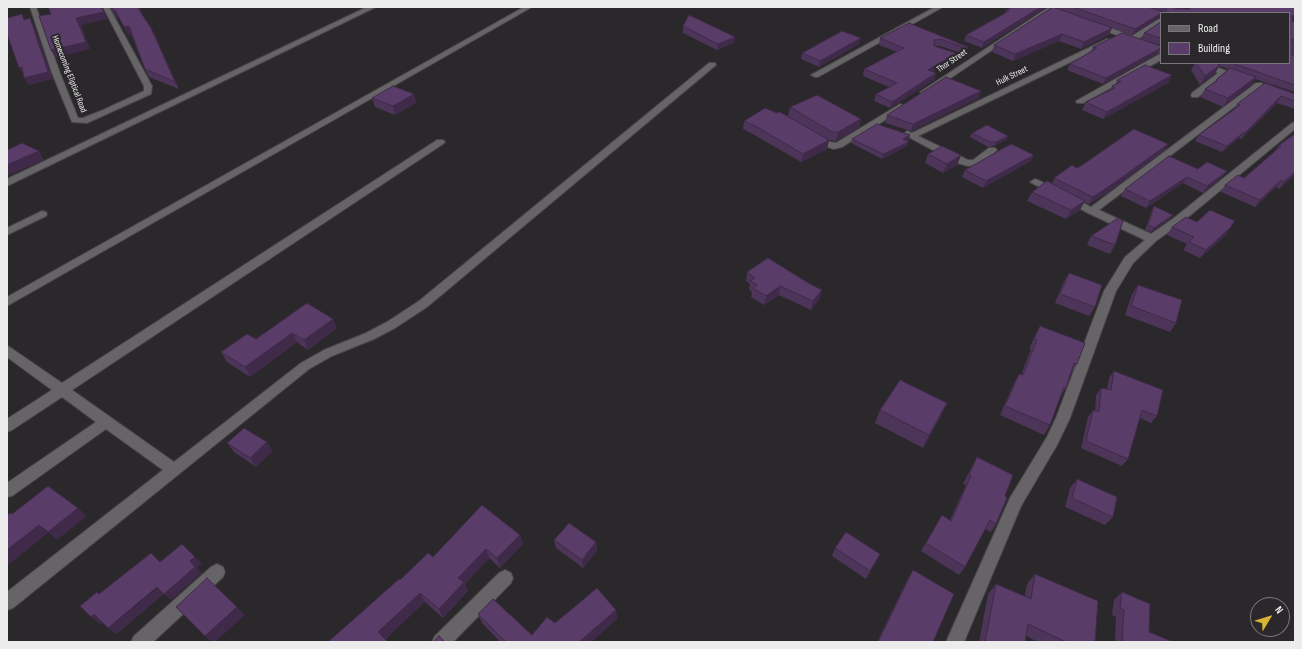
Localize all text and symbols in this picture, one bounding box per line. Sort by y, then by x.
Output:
legend [1160,12,1290,64]
text: Road [1198,21,1218,36]
street label: Homecoming Eliptical Road [49,34,89,114]
text: Building [1198,41,1230,56]
street label: Thor Street [935,47,969,75]
street label: Hulk Street [994,64,1030,88]
north arrow [1250,597,1290,637]
text: N [1272,604,1286,616]

